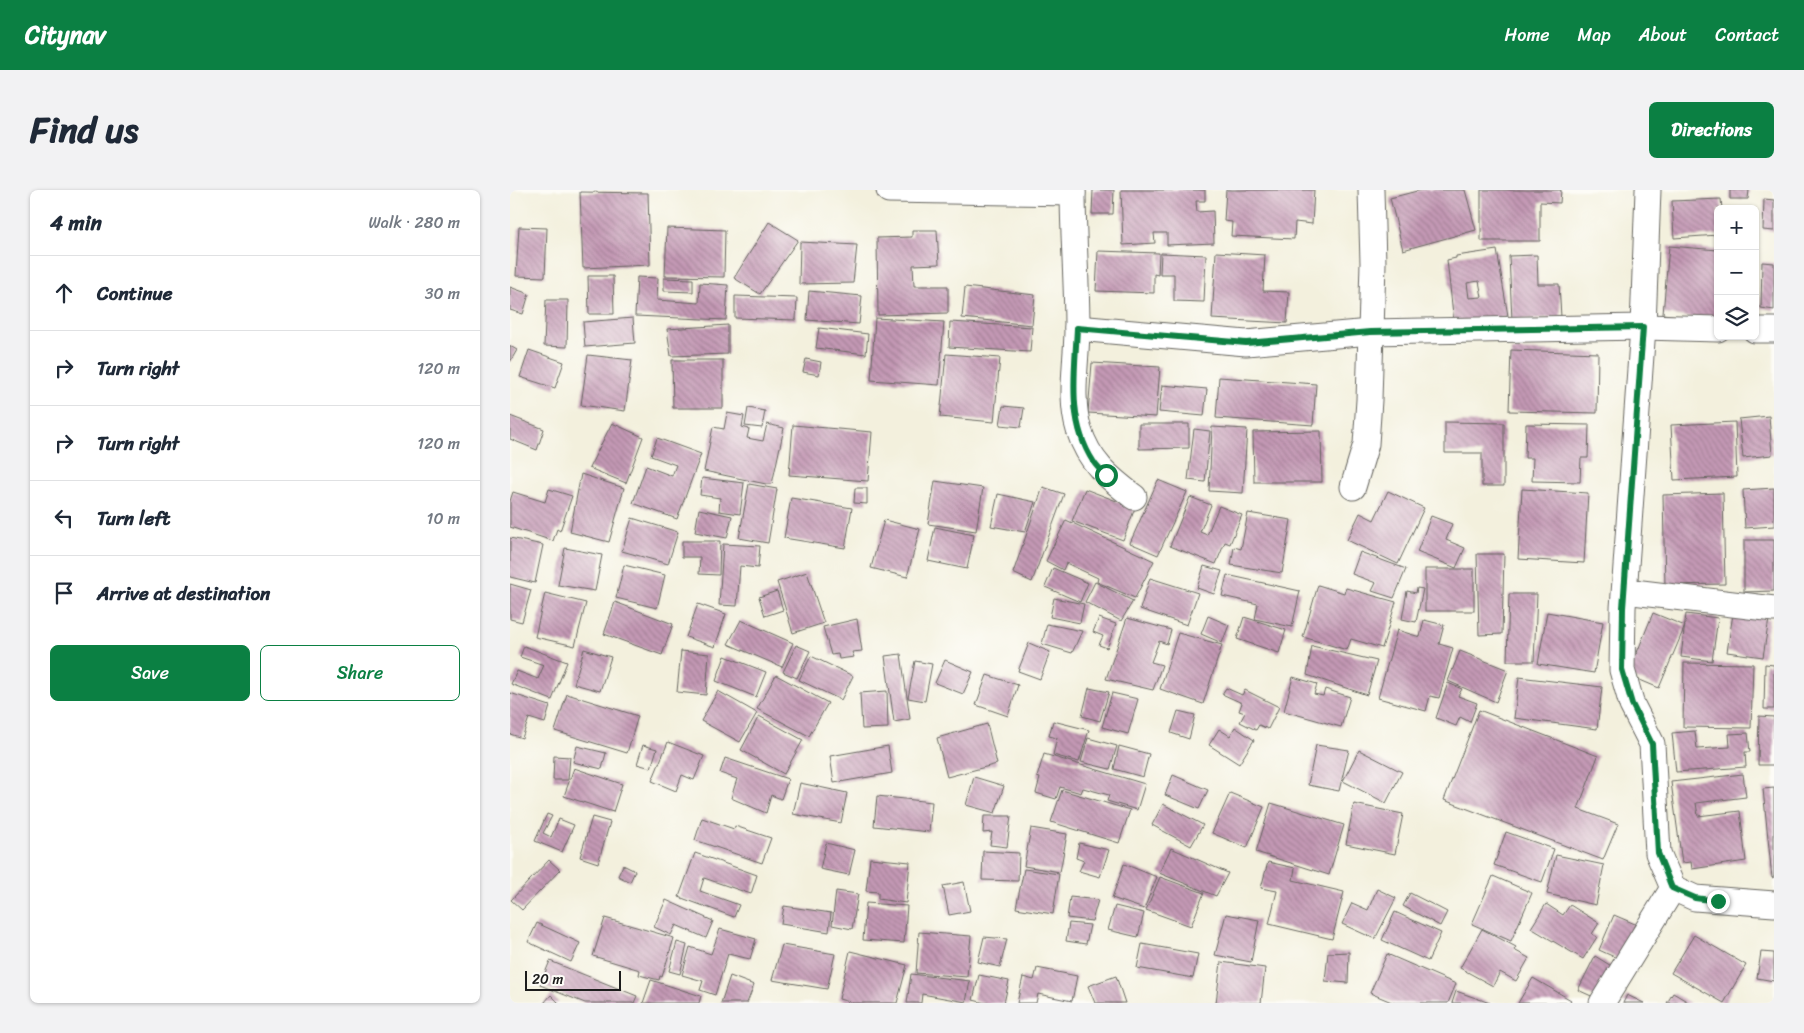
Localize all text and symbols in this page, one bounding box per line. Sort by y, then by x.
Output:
text: Citynav [25,14,106,56]
text: Home [1505,19,1550,51]
text: Map [1578,19,1611,51]
text: About [1639,19,1687,51]
text: Contact [1715,19,1779,51]
text: Find us [30,99,138,161]
button: Directions [1649,102,1774,158]
text: 4 min [50,204,102,242]
map controls [1714,205,1759,340]
button: + [1714,205,1759,250]
text: Walk · 280 m [369,208,460,237]
button: − [1714,250,1759,295]
text: Continue [97,277,173,310]
icon: ahead [50,279,78,307]
text: 30 m [425,279,460,308]
button: layers [1714,295,1759,340]
text: Turn right [97,352,179,385]
icon: right [50,354,78,382]
text: 120 m [417,354,460,383]
text: Turn right [97,427,179,460]
icon: right [50,429,78,457]
text: 120 m [417,429,460,458]
route start [1095,464,1118,487]
text: Turn left [97,502,170,535]
icon: left [50,504,78,532]
text: 10 m [427,504,460,533]
text: Arrive at destination [97,577,270,610]
icon: arrive [50,579,78,607]
button: Save [50,645,250,701]
button: Share [260,645,460,701]
route end [1707,890,1730,913]
text: 20 m [532,967,563,992]
scale bar [525,968,621,991]

